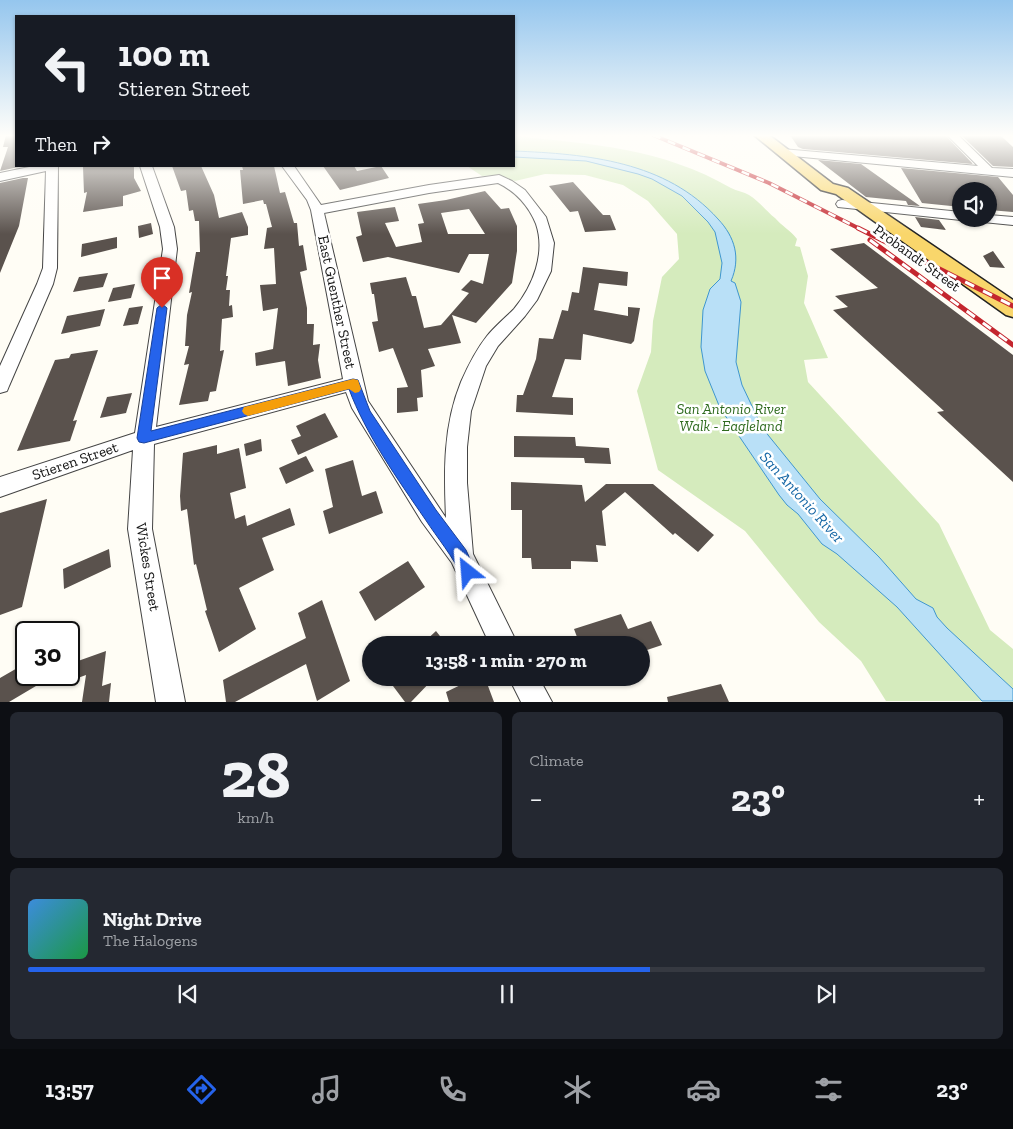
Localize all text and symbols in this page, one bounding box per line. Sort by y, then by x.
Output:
text: 100 m [118,33,210,75]
icon: left [35,35,100,100]
text: Stieren Street [118,75,250,102]
icon: right [87,130,115,158]
text: Then [35,133,77,156]
map controls [952,182,997,227]
button: sound [952,182,997,227]
street label: Probandt Street [870,220,964,296]
street label: East Guenther Street [314,234,360,371]
pin [141,257,183,308]
icon: arrive [148,264,176,292]
park label: San Antonio River Walk - Eagleland [676,400,786,435]
street label: Stieren Street [30,438,121,484]
water label: San Antonio River [756,447,848,547]
street label: Wickes Street [132,522,164,613]
position arrow [441,545,493,597]
speed limit sign: 30 [15,621,80,686]
text: 13:58 · 1 min · 270 m [425,649,587,672]
text: 28 [221,736,291,814]
text: Climate [530,751,584,770]
text: 23° [731,775,785,821]
text: − [530,782,543,815]
text: + [973,782,985,815]
text: km/h [237,808,274,827]
text: Night Drive [103,908,202,931]
text: The Halogens [103,931,198,950]
icon: previous [174,980,202,1008]
icon: pause [493,980,521,1008]
icon: next [812,980,840,1008]
icon: directions [184,1072,219,1107]
icon: music [309,1072,344,1107]
icon: phone [435,1072,470,1107]
icon: climate [560,1072,595,1107]
icon: car [686,1072,721,1107]
icon: filters [811,1072,846,1107]
text: 13:57 [45,1076,94,1103]
text: 23° [936,1076,968,1103]

